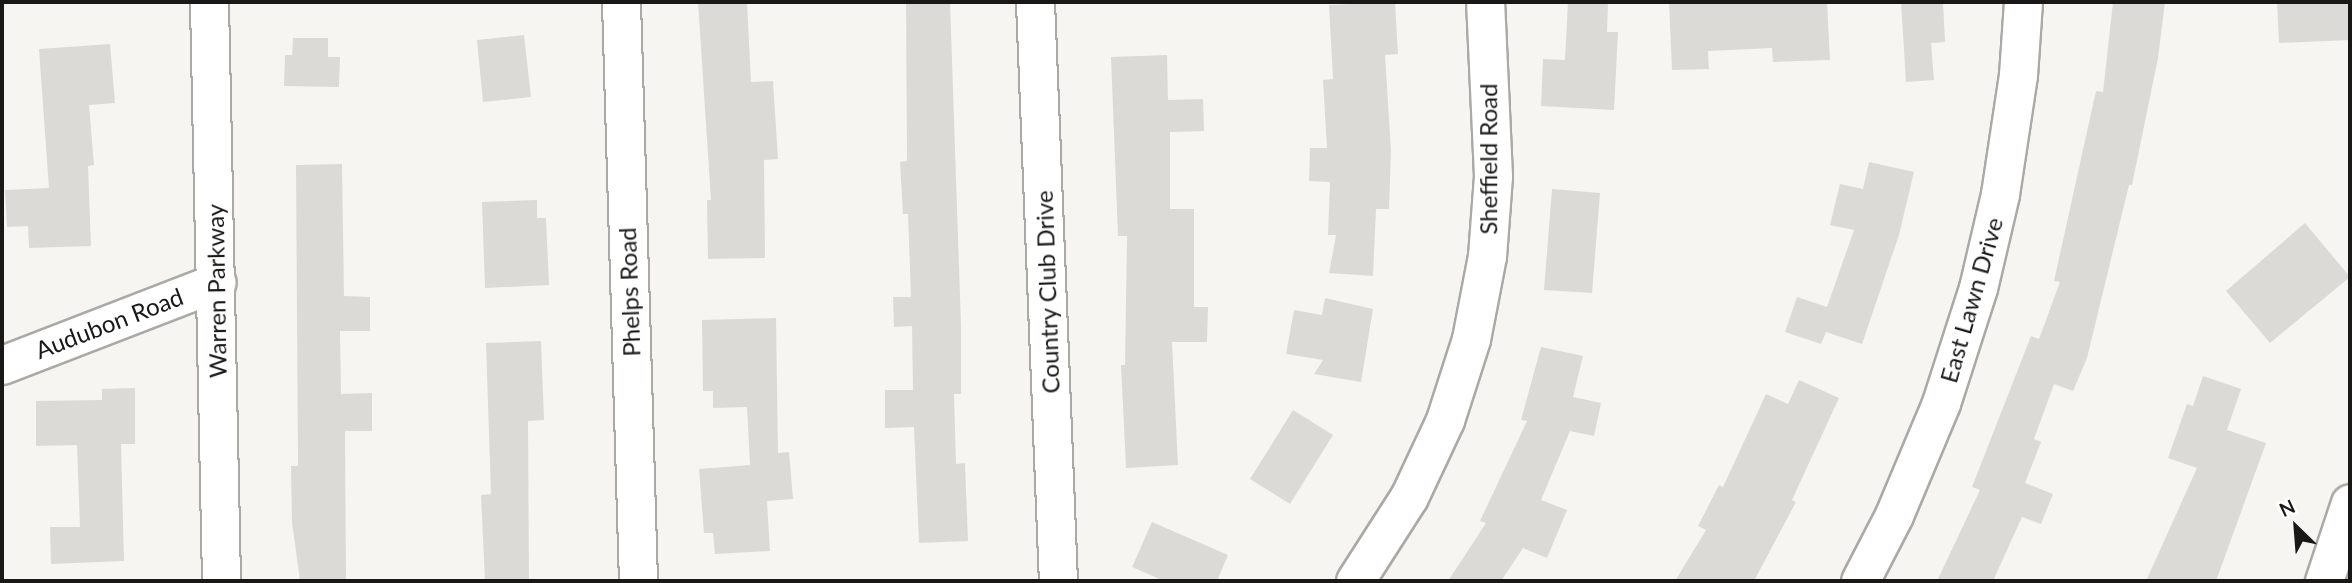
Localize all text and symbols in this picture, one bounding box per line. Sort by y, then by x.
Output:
street label: Sheffield Road [1474,83,1502,235]
street label: Country Club Drive [1029,190,1065,394]
street label: Warren Parkway [200,204,232,378]
street label: East Lawn Drive [1934,214,2008,386]
street label: Phelps Road [612,227,646,357]
street label: Audubon Road [31,282,187,364]
north arrow [2261,492,2331,562]
text: N [2275,494,2298,521]

